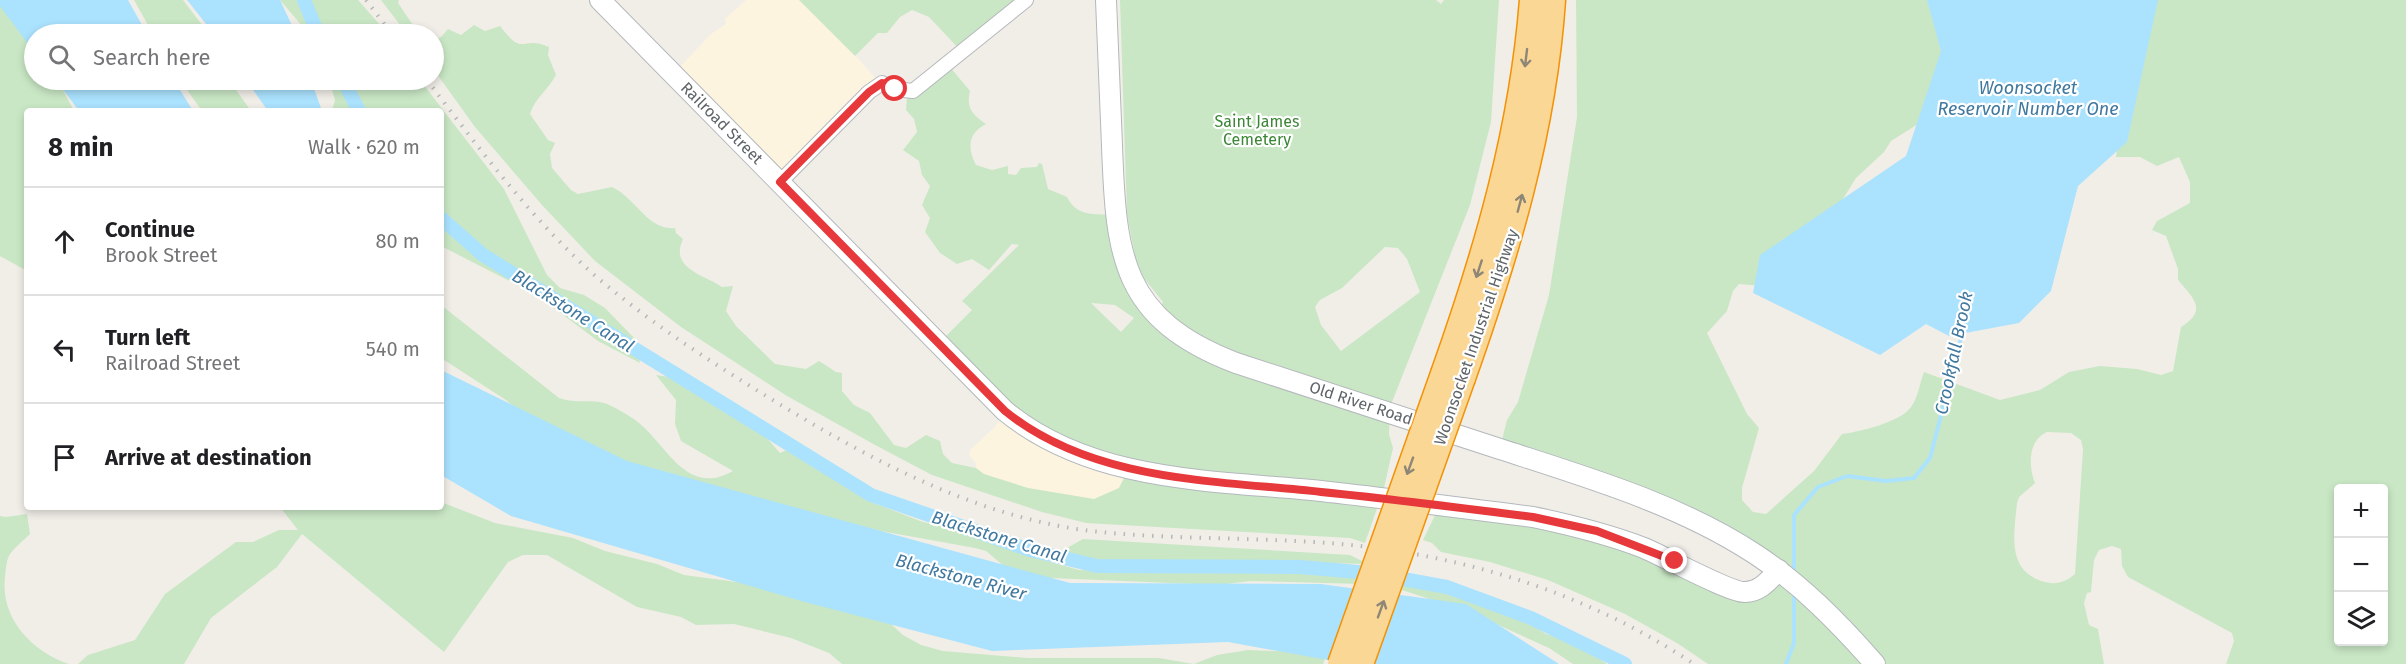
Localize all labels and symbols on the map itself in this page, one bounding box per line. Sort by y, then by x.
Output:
one-way arrow [1520,48,1531,68]
route start [881,75,907,101]
water label: Woonsocket Reservoir Number One [1937,77,2119,120]
street label: Railroad Street [677,78,767,168]
park label: Saint James Cemetery [1215,112,1299,149]
one-way arrow [1515,194,1526,213]
street label: Woonsocket Industrial Highway [1430,226,1522,448]
one-way arrow [1473,259,1484,278]
water label: Blackstone Canal [508,265,638,357]
water label: Crookfall Brook [1930,289,1978,417]
street label: Old River Road [1307,377,1415,429]
one-way arrow [1404,456,1415,475]
water label: Blackstone Canal [929,506,1069,568]
route end [1661,547,1687,573]
water label: Blackstone River [893,549,1030,605]
one-way arrow [1376,600,1387,619]

